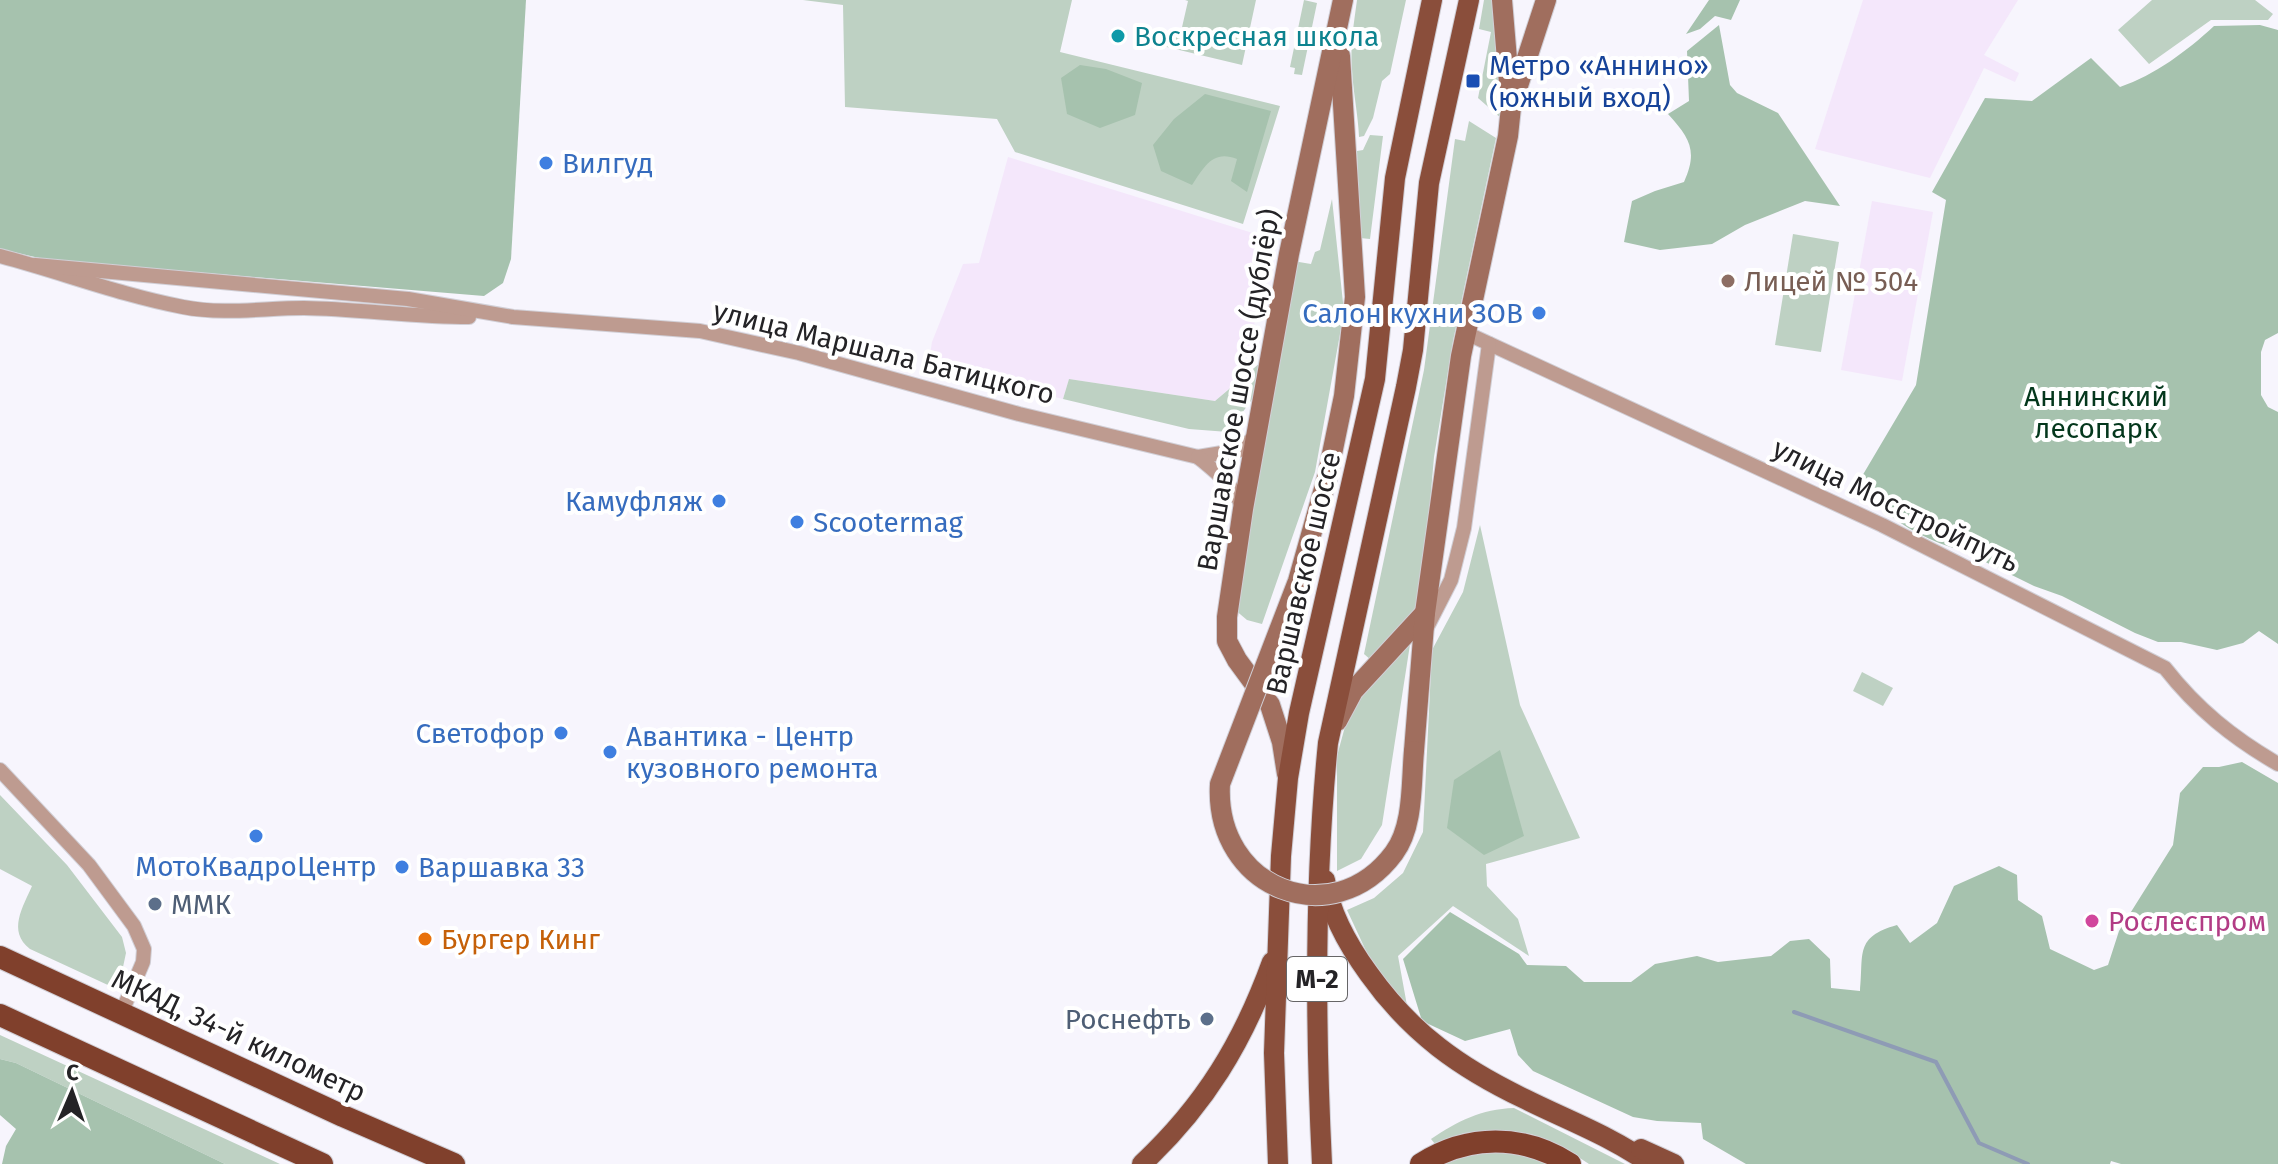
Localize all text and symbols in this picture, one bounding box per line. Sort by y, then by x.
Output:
place label: Воскресная школа [1134,20,1379,53]
marker: Воскресная школа [1109,27,1127,45]
place label: Метро «Аннино» (южный вход) [1489,49,1709,114]
marker: Метро «Аннино» (южный вход) [1464,72,1482,90]
place label: Вилгуд [562,147,653,180]
marker: Вилгуд [537,154,555,172]
street label: Варшавское шоссе (дублёр) [1190,206,1287,574]
place label: Лицей № 504 [1744,265,1918,298]
marker: Лицей № 504 [1719,272,1737,290]
street label: улица Маршала Батицкого [710,294,1058,411]
place label: Салон кухни ЗОВ [1302,297,1523,330]
marker: Салон кухни ЗОВ [1530,304,1548,322]
park label: Аннинский лесопарк [2024,380,2168,445]
street label: улица Мосстройпуть [1767,432,2024,579]
street label: Варшавское шоссе [1259,448,1347,698]
place label: Камуфляж [565,485,703,518]
marker: Камуфляж [710,492,728,510]
place label: Scootermag [813,506,963,539]
marker: Scootermag [788,513,806,531]
place label: Светофор [415,717,545,750]
place label: Авантика - Центр кузовного ремонта [626,720,878,785]
marker: Светофор [552,724,570,742]
marker: Авантика - Центр кузовного ремонта [601,743,619,761]
marker: МотоКвадроЦентр [247,827,265,845]
place label: МотоКвадроЦентр [135,850,377,883]
place label: Варшавка 33 [418,851,585,884]
marker: Варшавка 33 [393,858,411,876]
place label: ММК [171,888,232,921]
marker: ММК [146,895,164,913]
place label: Рослеспром [2108,905,2266,938]
marker: Рослеспром [2083,912,2101,930]
place label: Бургер Кинг [441,923,600,956]
marker: Бургер Кинг [416,930,434,948]
road number: М-2 [1287,957,1347,1001]
street label: МКАД, 34-й километр [107,962,371,1109]
place label: Роснефть [1065,1003,1191,1036]
marker: Роснефть [1198,1010,1216,1028]
north arrow [32,1052,112,1132]
text: С [66,1059,80,1086]

